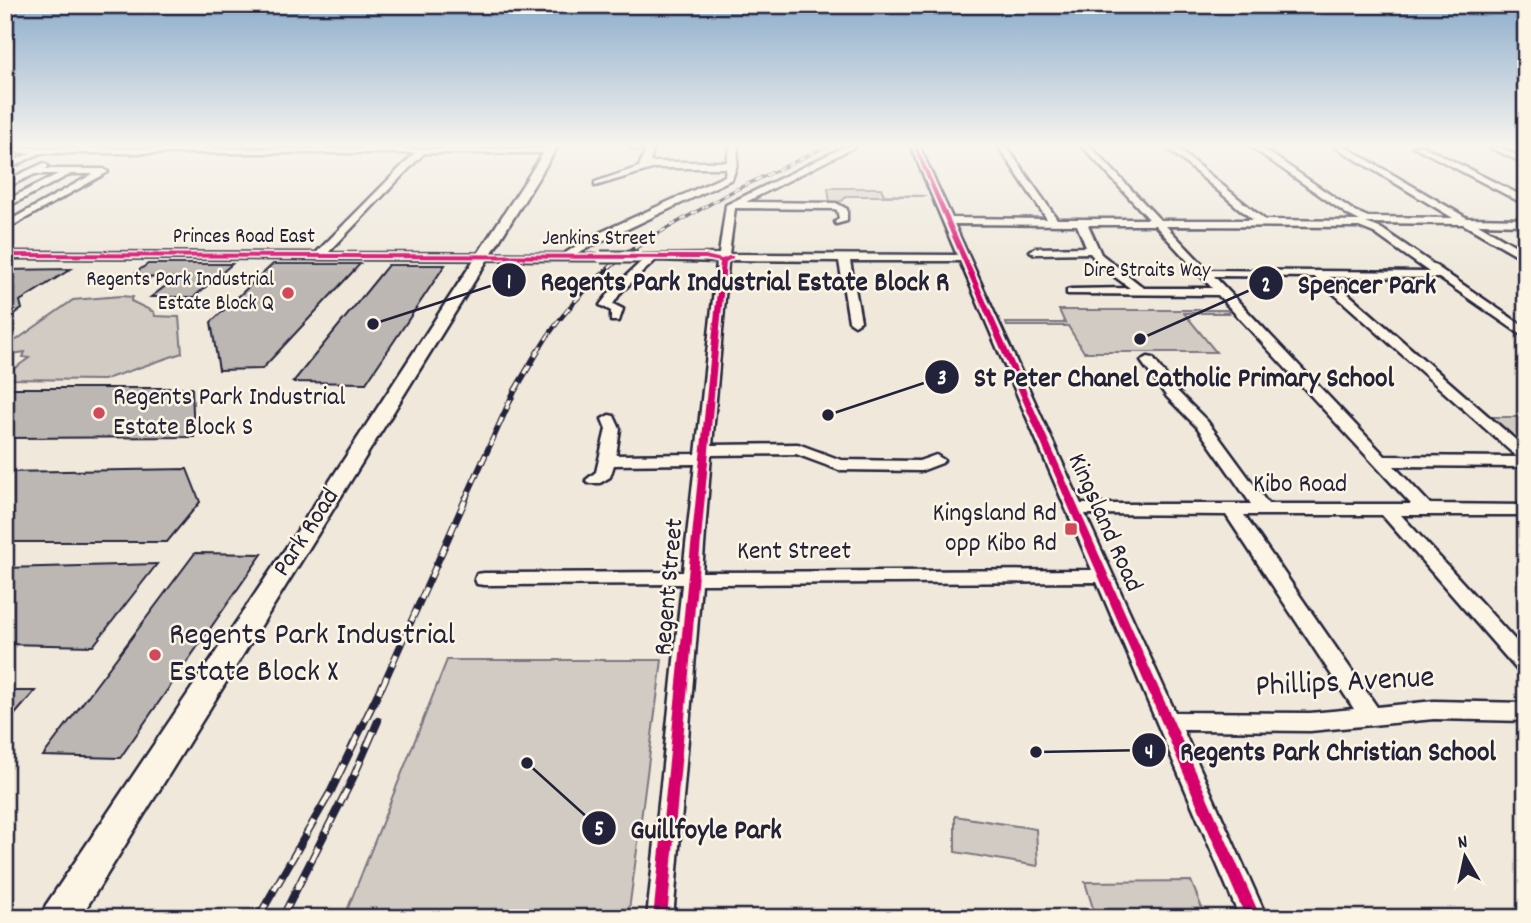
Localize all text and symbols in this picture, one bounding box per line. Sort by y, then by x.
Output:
street label: Princes Road East [173,223,315,253]
street label: Jenkins Street [542,225,656,255]
callout: Regents Park Industrial Estate Block R [491,256,963,305]
street label: Dire Straits Way [1084,257,1211,287]
callout: Spencer Park [1248,259,1450,308]
text: Regents Park Industrial Estate Block R [541,265,950,305]
place label: Regents Park Industrial Estate Block Q [86,266,274,320]
text: Spencer Park [1298,268,1436,308]
text: 1 [507,269,511,299]
text: 2 [1261,272,1271,302]
marker: Regents Park Industrial Estate Block Q [280,285,296,301]
callout: St Peter Chanel Catholic Primary School [925,352,1408,401]
text: St Peter Chanel Catholic Primary School [974,361,1395,401]
text: 3 [937,365,947,395]
place label: Regents Park Industrial Estate Block S [113,380,346,447]
marker: Regents Park Industrial Estate Block S [91,405,107,421]
street label: Kingsland Road [1057,448,1151,598]
street label: Kibo Road [1253,467,1347,504]
street label: Park Road [265,481,349,585]
place label: Kingsland Rd opp Kibo Rd [932,496,1057,563]
street label: Regent Street [646,516,694,657]
marker: Kingsland Rd opp Kibo Rd [1063,521,1079,537]
street label: Kent Street [737,534,851,571]
place label: Regents Park Industrial Estate Block X [169,614,456,697]
marker: Regents Park Industrial Estate Block X [147,647,163,663]
street label: Phillips Avenue [1254,656,1436,712]
callout: Regents Park Christian School [1131,726,1510,775]
text: Regents Park Christian School [1180,735,1496,775]
text: 4 [1145,739,1153,769]
callout: Guillfoyle Park [582,804,796,853]
text: Guillfoyle Park [630,813,782,853]
text: 5 [594,816,604,846]
north arrow [1430,822,1500,892]
text: N [1456,830,1470,858]

